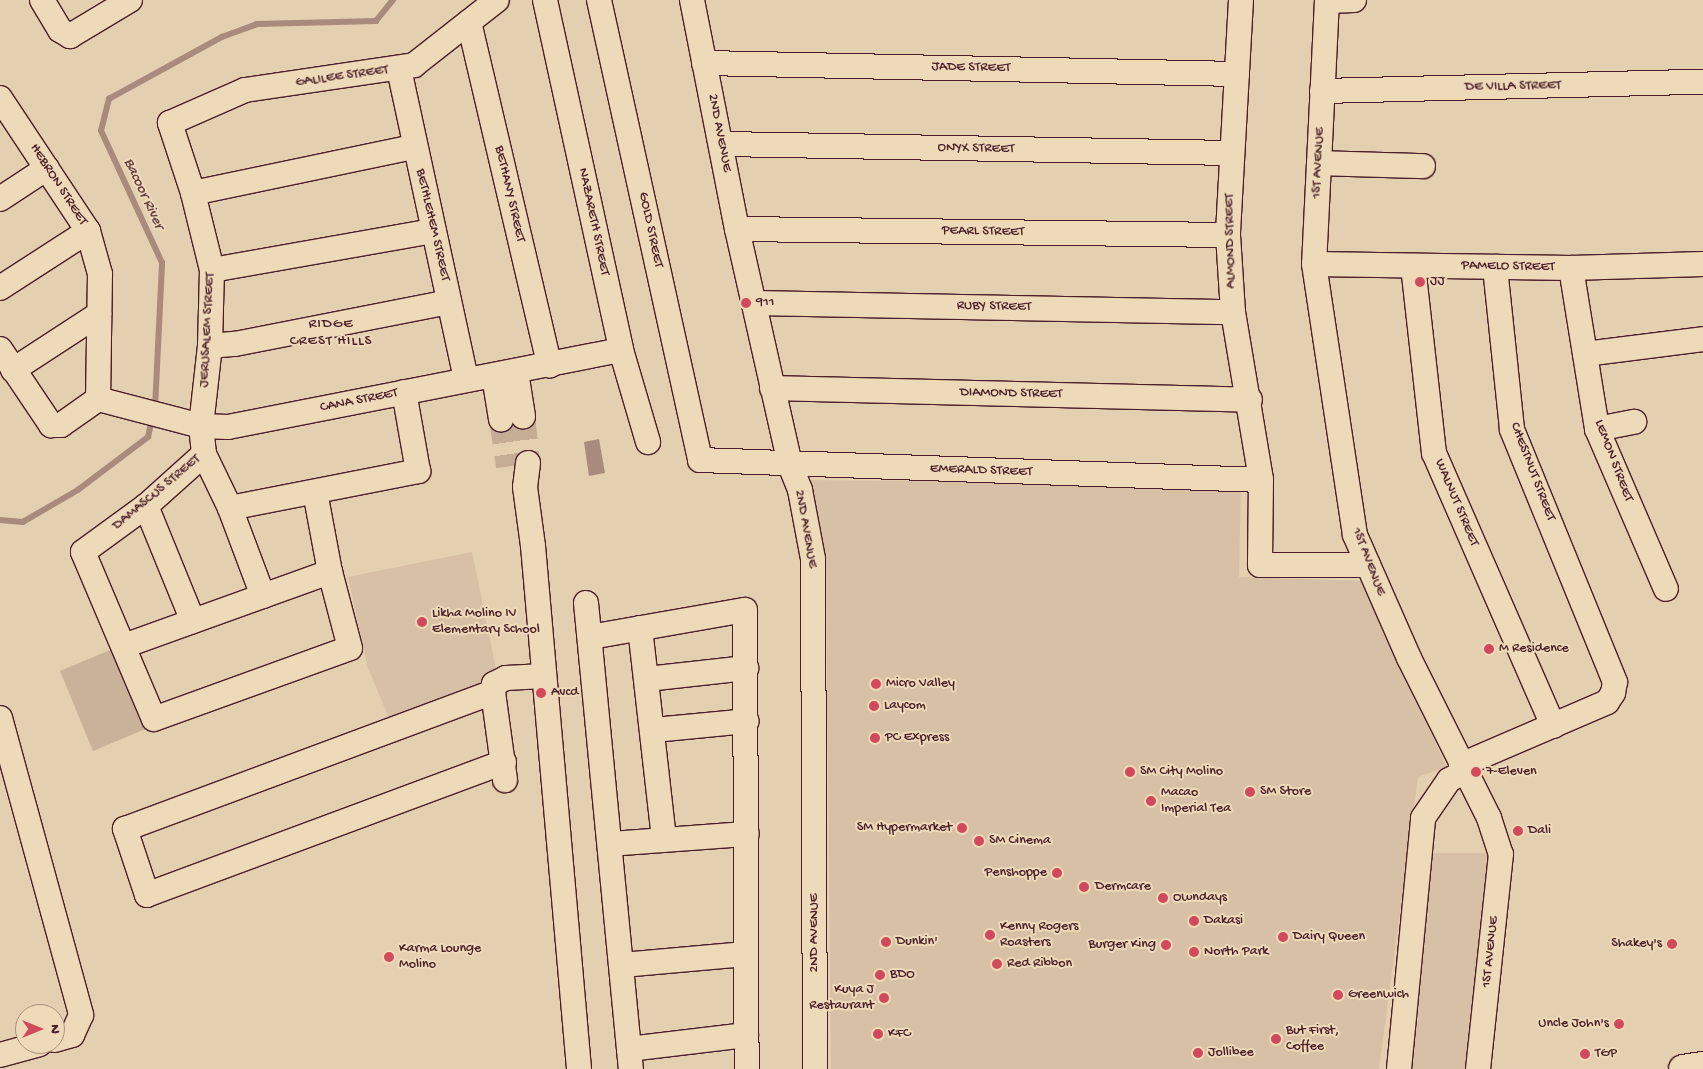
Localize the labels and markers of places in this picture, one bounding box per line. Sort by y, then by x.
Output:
place label: JJ [1430,274,1445,290]
marker: JJ [1414,276,1426,288]
place label: 911 [756,295,774,311]
marker: 911 [740,297,752,309]
place label: Likha Molino IV Elementary School [432,606,540,638]
marker: Likha Molino IV Elementary School [416,616,428,628]
place label: M Residence [1499,641,1569,657]
marker: M Residence [1483,643,1495,655]
place label: Micro Valley [886,676,955,692]
marker: Micro Valley [870,678,882,690]
place label: Avcd [551,685,578,701]
marker: Avcd [535,687,547,699]
place label: Laycom [884,698,926,714]
marker: Laycom [868,700,880,712]
place label: PC Express [885,730,949,746]
marker: PC Express [869,732,881,744]
place label: SM City Molino [1140,764,1223,780]
place label: 7-Eleven [1486,764,1537,780]
marker: SM City Molino [1124,766,1136,778]
marker: 7-Eleven [1470,766,1482,778]
place label: SM Store [1260,784,1311,800]
place label: Macao Imperial Tea [1161,785,1231,818]
marker: SM Store [1244,786,1256,798]
marker: Macao Imperial Tea [1145,795,1157,807]
place label: SM Hypermarket [857,820,952,836]
marker: SM Hypermarket [956,822,968,834]
place label: Dali [1528,823,1551,839]
marker: Dali [1512,825,1524,837]
place label: SM Cinema [989,833,1051,849]
marker: SM Cinema [973,835,985,847]
place label: Penshoppe [984,865,1047,881]
marker: Penshoppe [1051,867,1063,879]
place label: Dermcare [1095,879,1151,895]
marker: Dermcare [1077,880,1091,894]
place label: Owndays [1173,890,1227,906]
marker: Owndays [1157,892,1169,904]
place label: Dakasi [1204,913,1243,929]
marker: Dakasi [1188,915,1200,927]
place label: Kenny Rogers Roasters [1000,919,1078,952]
marker: Kenny Rogers Roasters [984,929,996,941]
place label: Dairy Queen [1293,929,1365,945]
marker: Dairy Queen [1277,931,1289,943]
place label: Dunkin' [896,934,938,950]
marker: Dunkin' [880,936,892,948]
place label: Shakey's [1611,936,1662,952]
place label: Burger King [1088,937,1156,953]
marker: Shakey's [1666,938,1678,950]
marker: Burger King [1160,939,1172,951]
place label: Karma Lounge Molino [399,941,481,974]
place label: North Park [1204,944,1269,960]
marker: North Park [1188,946,1200,958]
marker: Karma Lounge Molino [383,951,395,963]
place label: Red Ribbon [1007,956,1072,972]
marker: Red Ribbon [991,958,1003,970]
place label: BDO [890,967,915,983]
marker: BDO [874,969,886,981]
place label: Kuya J Restaurant [809,982,874,1014]
place label: Greenwich [1348,987,1409,1003]
marker: Greenwich [1332,989,1344,1001]
marker: Kuya J Restaurant [878,992,890,1004]
place label: Uncle John's [1538,1016,1609,1032]
marker: Uncle John's [1613,1018,1625,1030]
place label: But First, Coffee [1286,1023,1339,1056]
place label: KFC [888,1026,910,1042]
marker: KFC [872,1028,884,1040]
marker: But First, Coffee [1270,1033,1282,1045]
place label: Jollibee [1208,1045,1254,1061]
place label: TGP [1595,1046,1617,1062]
marker: Jollibee [1192,1047,1204,1059]
marker: TGP [1579,1048,1591,1060]

